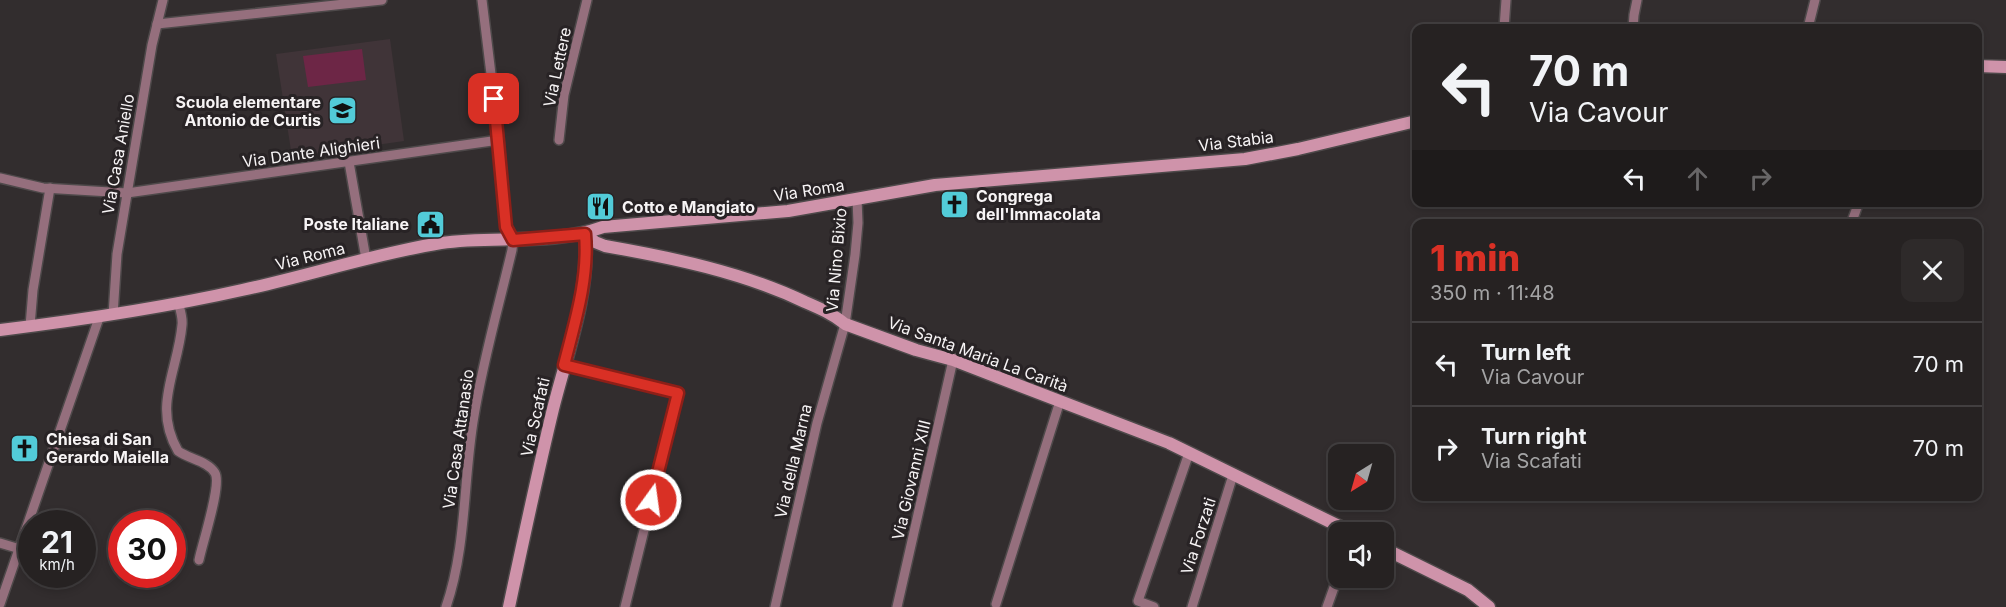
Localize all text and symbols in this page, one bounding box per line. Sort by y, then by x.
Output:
street label: Via Lettere [539,25,575,109]
text: 70 m [1529,45,1629,96]
icon: left [1430,48,1508,126]
pin [468,73,519,124]
icon: arrive [477,82,510,115]
street label: Via Casa Aniello [98,92,138,216]
place label: Scuola elementare Antonio de Curtis [176,92,321,130]
school or university icon: Scuola elementare Antonio de Curtis [326,95,358,127]
text: Via Cavour [1529,96,1668,129]
street label: Via Stabia [1197,126,1275,156]
street label: Via Dante Alighieri [241,132,381,172]
icon: left [1618,162,1651,195]
icon: ahead [1681,162,1714,195]
icon: right [1744,162,1777,195]
street label: Via Roma [772,175,846,205]
place label: Congrega dell'Immacolata [976,186,1101,224]
church icon: Congrega dell'Immacolata [939,189,971,221]
restaurant icon: Cotto e Mangiato [585,191,617,223]
place label: Cotto e Mangiato [622,197,755,217]
street label: Via Nino Bixio [821,207,851,313]
public building icon: Poste Italiane [414,208,446,240]
place label: Poste Italiane [304,214,409,234]
text: 1 min [1430,236,1520,280]
street label: Via Roma [273,238,347,274]
button: close [1901,239,1964,302]
text: 350 m · 11:48 [1430,281,1555,305]
street label: Via Santa Maria La Carità [885,312,1071,396]
text: Turn left [1481,339,1571,365]
icon: left [1430,348,1463,381]
text: 70 m [1913,351,1964,377]
text: Via Cavour [1481,365,1584,389]
street label: Via Casa Attanasio [438,368,478,510]
street label: Via Scafati [516,375,554,459]
street label: Via della Marna [770,402,816,520]
street label: Via Giovanni XIII [887,418,935,542]
text: Turn right [1481,423,1587,449]
place label: Chiesa di San Gerardo Maiella [46,429,169,467]
church icon: Chiesa di San Gerardo Maiella [9,432,41,464]
icon: right [1430,432,1463,465]
text: 70 m [1913,435,1964,461]
north arrow [1328,444,1394,510]
map controls [1328,444,1394,588]
text: Via Scafati [1481,449,1582,473]
position arrow [619,468,683,532]
street label: Via Forzati [1176,495,1220,577]
speed limit sign: 30 [108,510,186,588]
button: sound [1328,522,1394,588]
text: 21 [41,524,73,560]
text: km/h [39,555,75,574]

